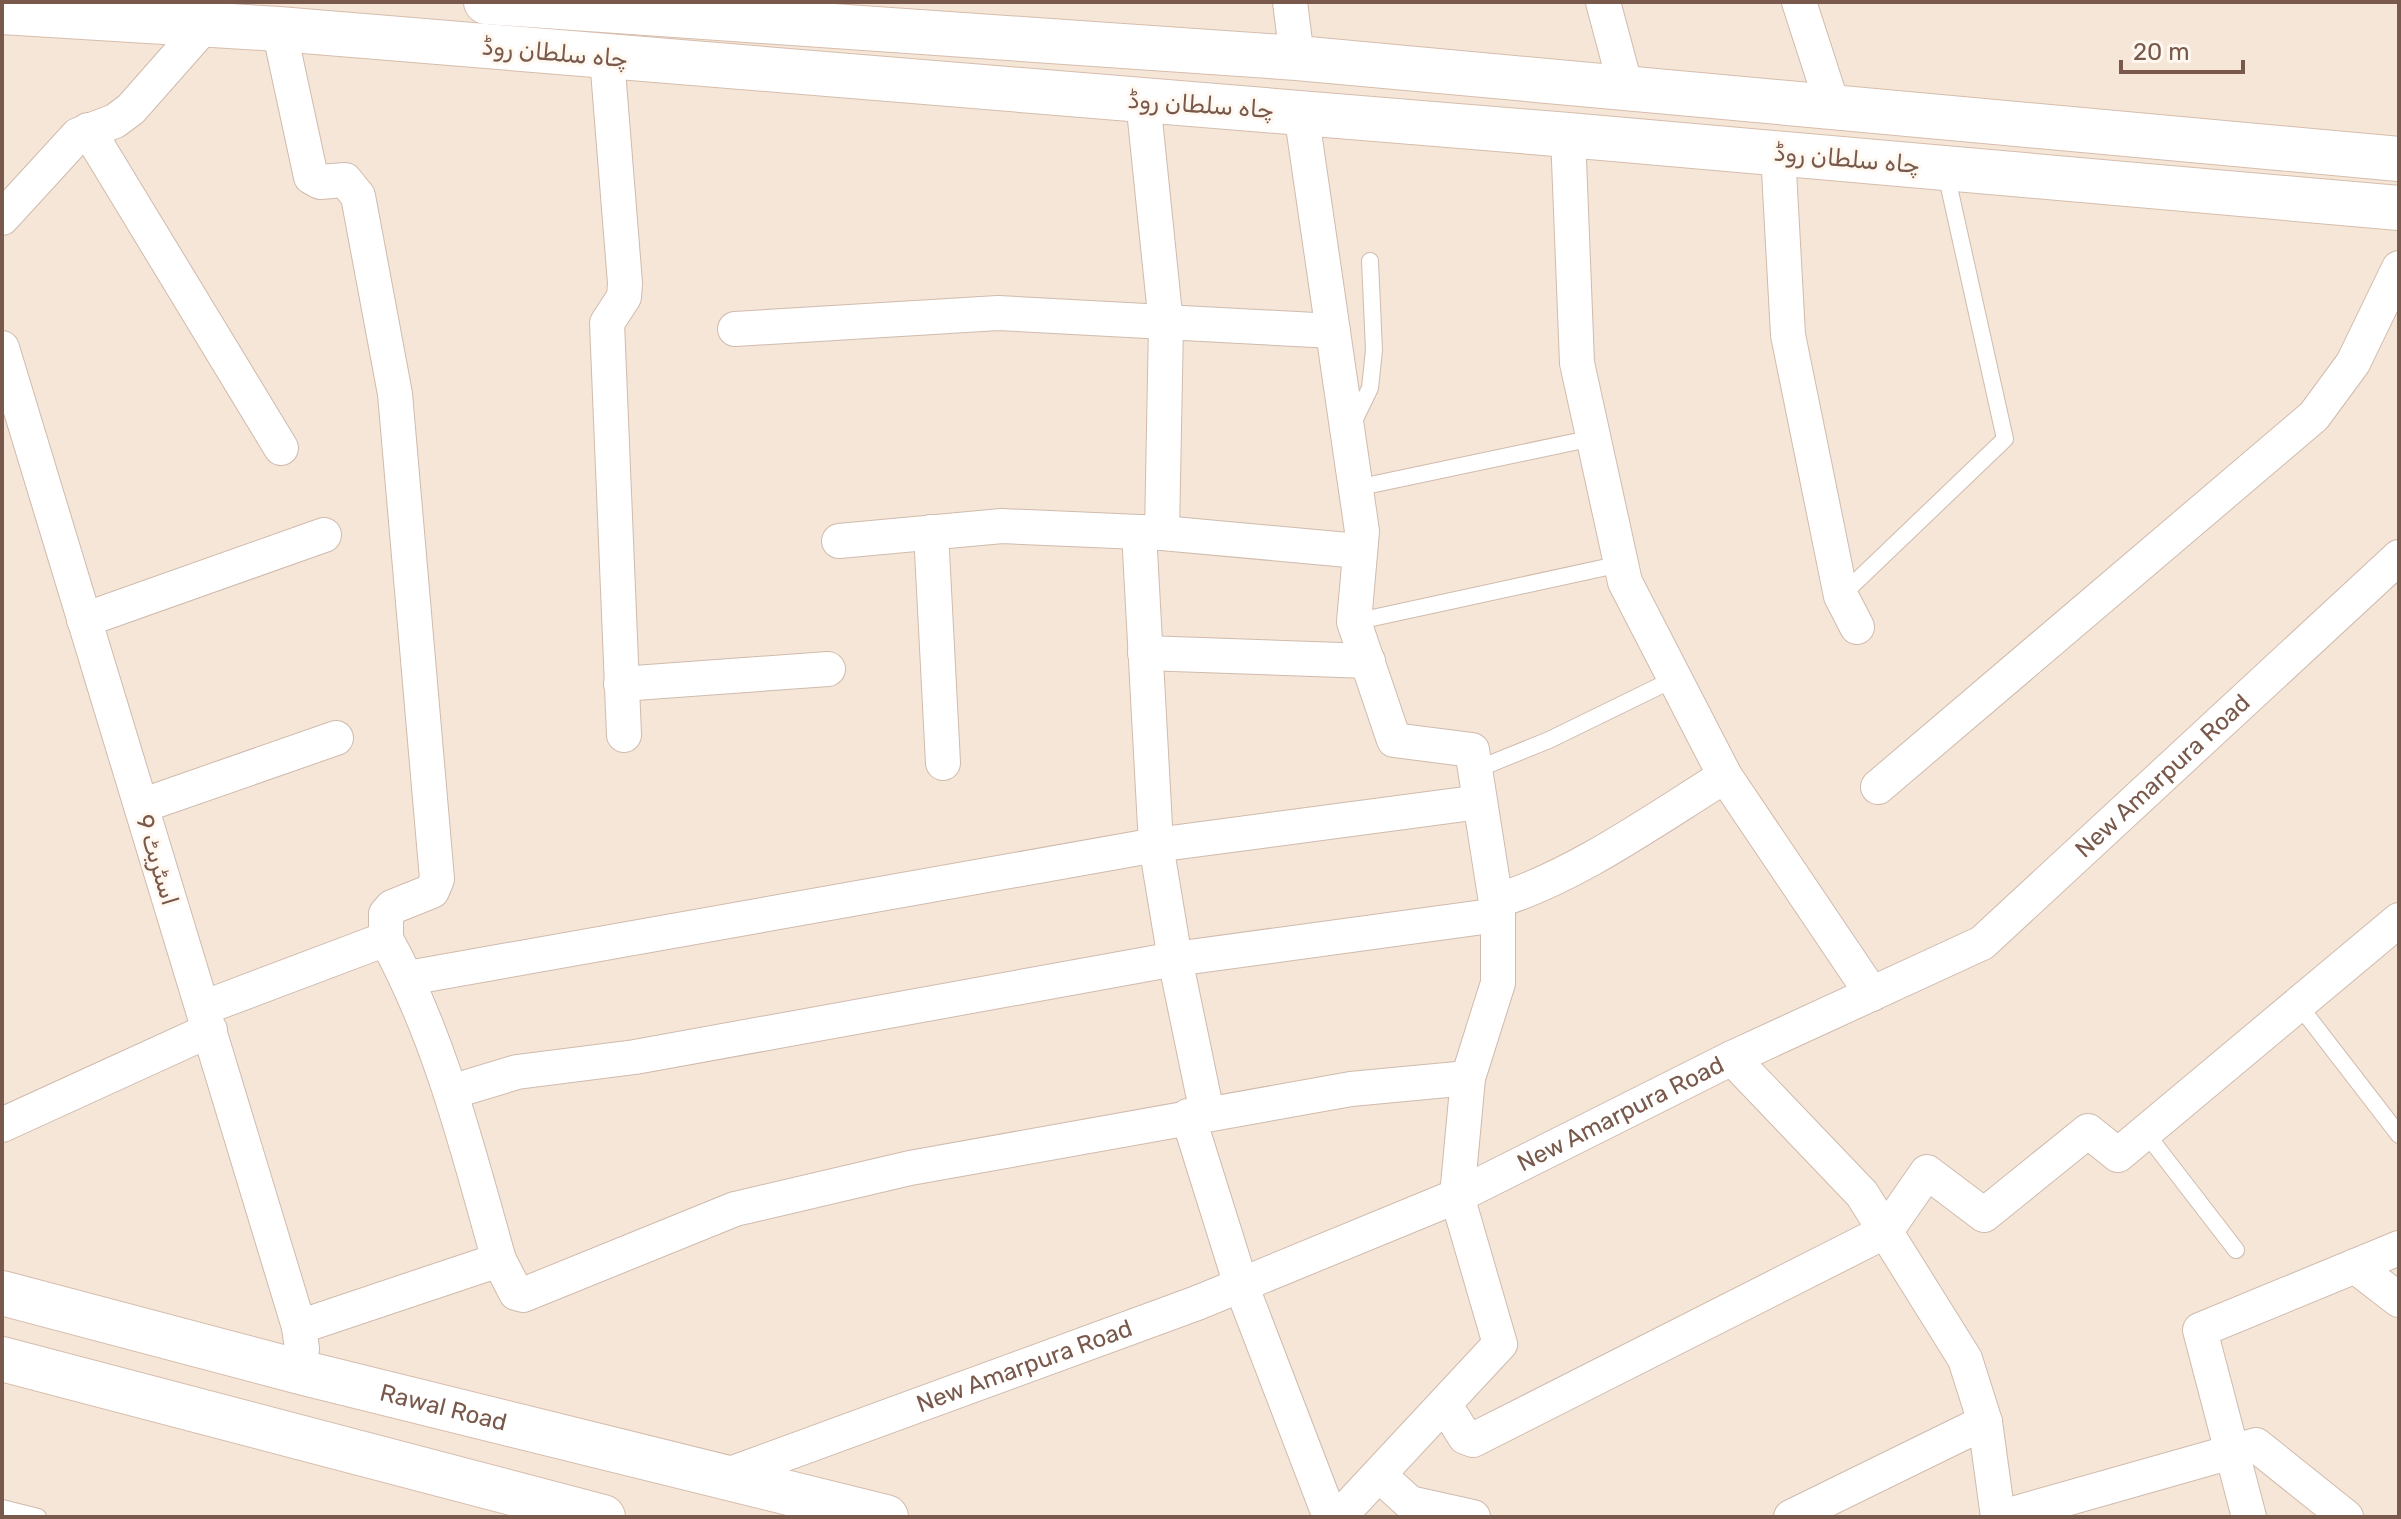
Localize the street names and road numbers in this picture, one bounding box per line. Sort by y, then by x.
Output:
street label: چاہ سلطان روڈ [481,33,629,73]
street label: چاہ سلطان روڈ [1127,86,1275,124]
street label: چاہ سلطان روڈ [1773,139,1921,179]
street label: New Amarpura Road [2070,688,2256,863]
street label: اسٹریٹ 9 [130,811,184,909]
street label: New Amarpura Road [1513,1050,1728,1177]
street label: New Amarpura Road [913,1314,1136,1418]
street label: Rawal Road [377,1378,510,1437]

